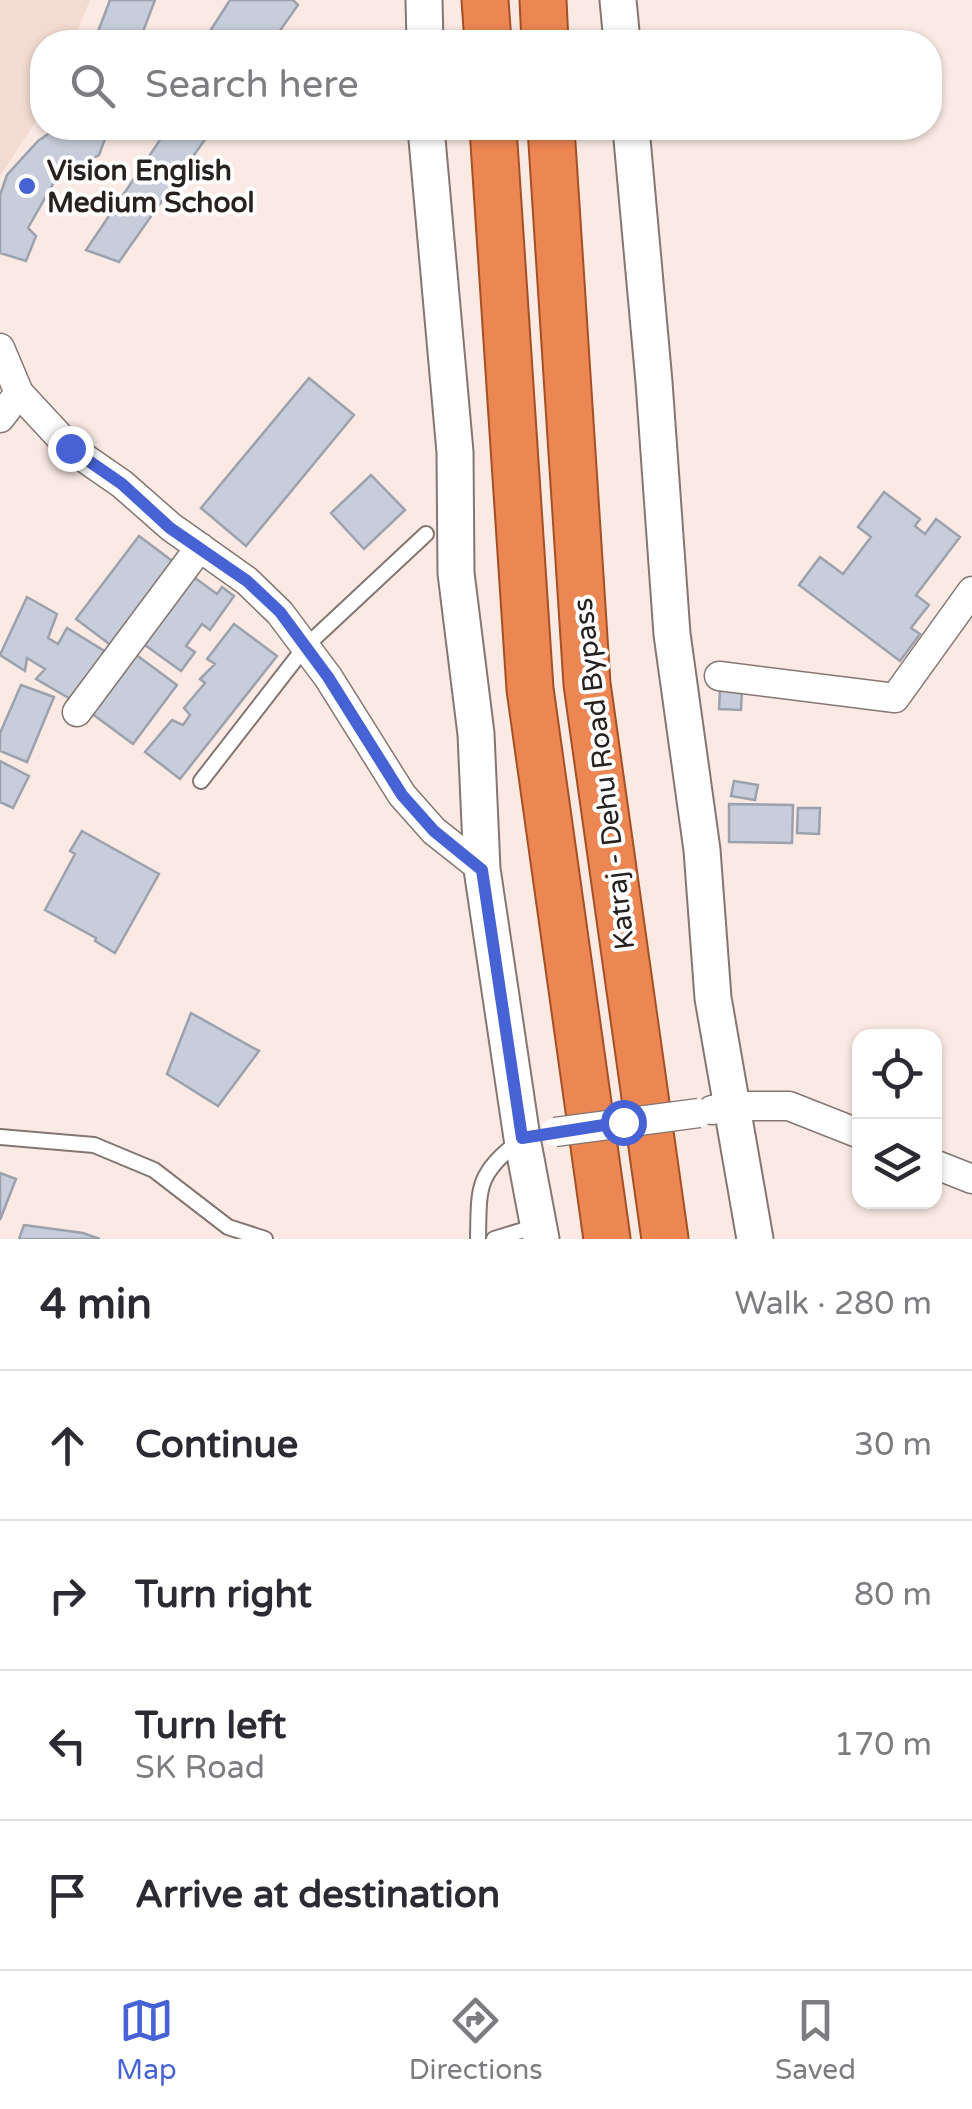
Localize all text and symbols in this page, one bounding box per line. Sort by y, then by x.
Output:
search box [30,30,942,140]
icon: search [65,58,120,113]
text: Search here [145,62,359,108]
place label: Vision English Medium School [47,154,254,220]
marker: Vision English Medium School [16,175,38,197]
route end [48,426,94,472]
street label: Katraj - Dehu Road Bypass [566,596,642,952]
map controls [852,1029,942,1209]
button: locate [852,1029,942,1119]
route start [601,1100,647,1146]
button: layers [852,1119,942,1209]
text: 4 min [40,1279,152,1330]
text: Walk · 280 m [735,1285,932,1323]
icon: ahead [40,1418,95,1473]
text: Continue [135,1422,298,1468]
text: 30 m [854,1426,932,1464]
icon: right [40,1568,95,1623]
text: Turn right [135,1572,312,1618]
text: 80 m [854,1576,932,1614]
text: Turn left [135,1703,286,1749]
icon: left [40,1718,95,1773]
text: 170 m [834,1726,932,1764]
text: SK Road [135,1749,265,1787]
icon: arrive [40,1868,95,1923]
text: Arrive at destination [135,1872,500,1918]
tab: Map [116,1993,177,2087]
tab: Directions [409,1993,543,2087]
tab: Saved [775,1993,856,2087]

